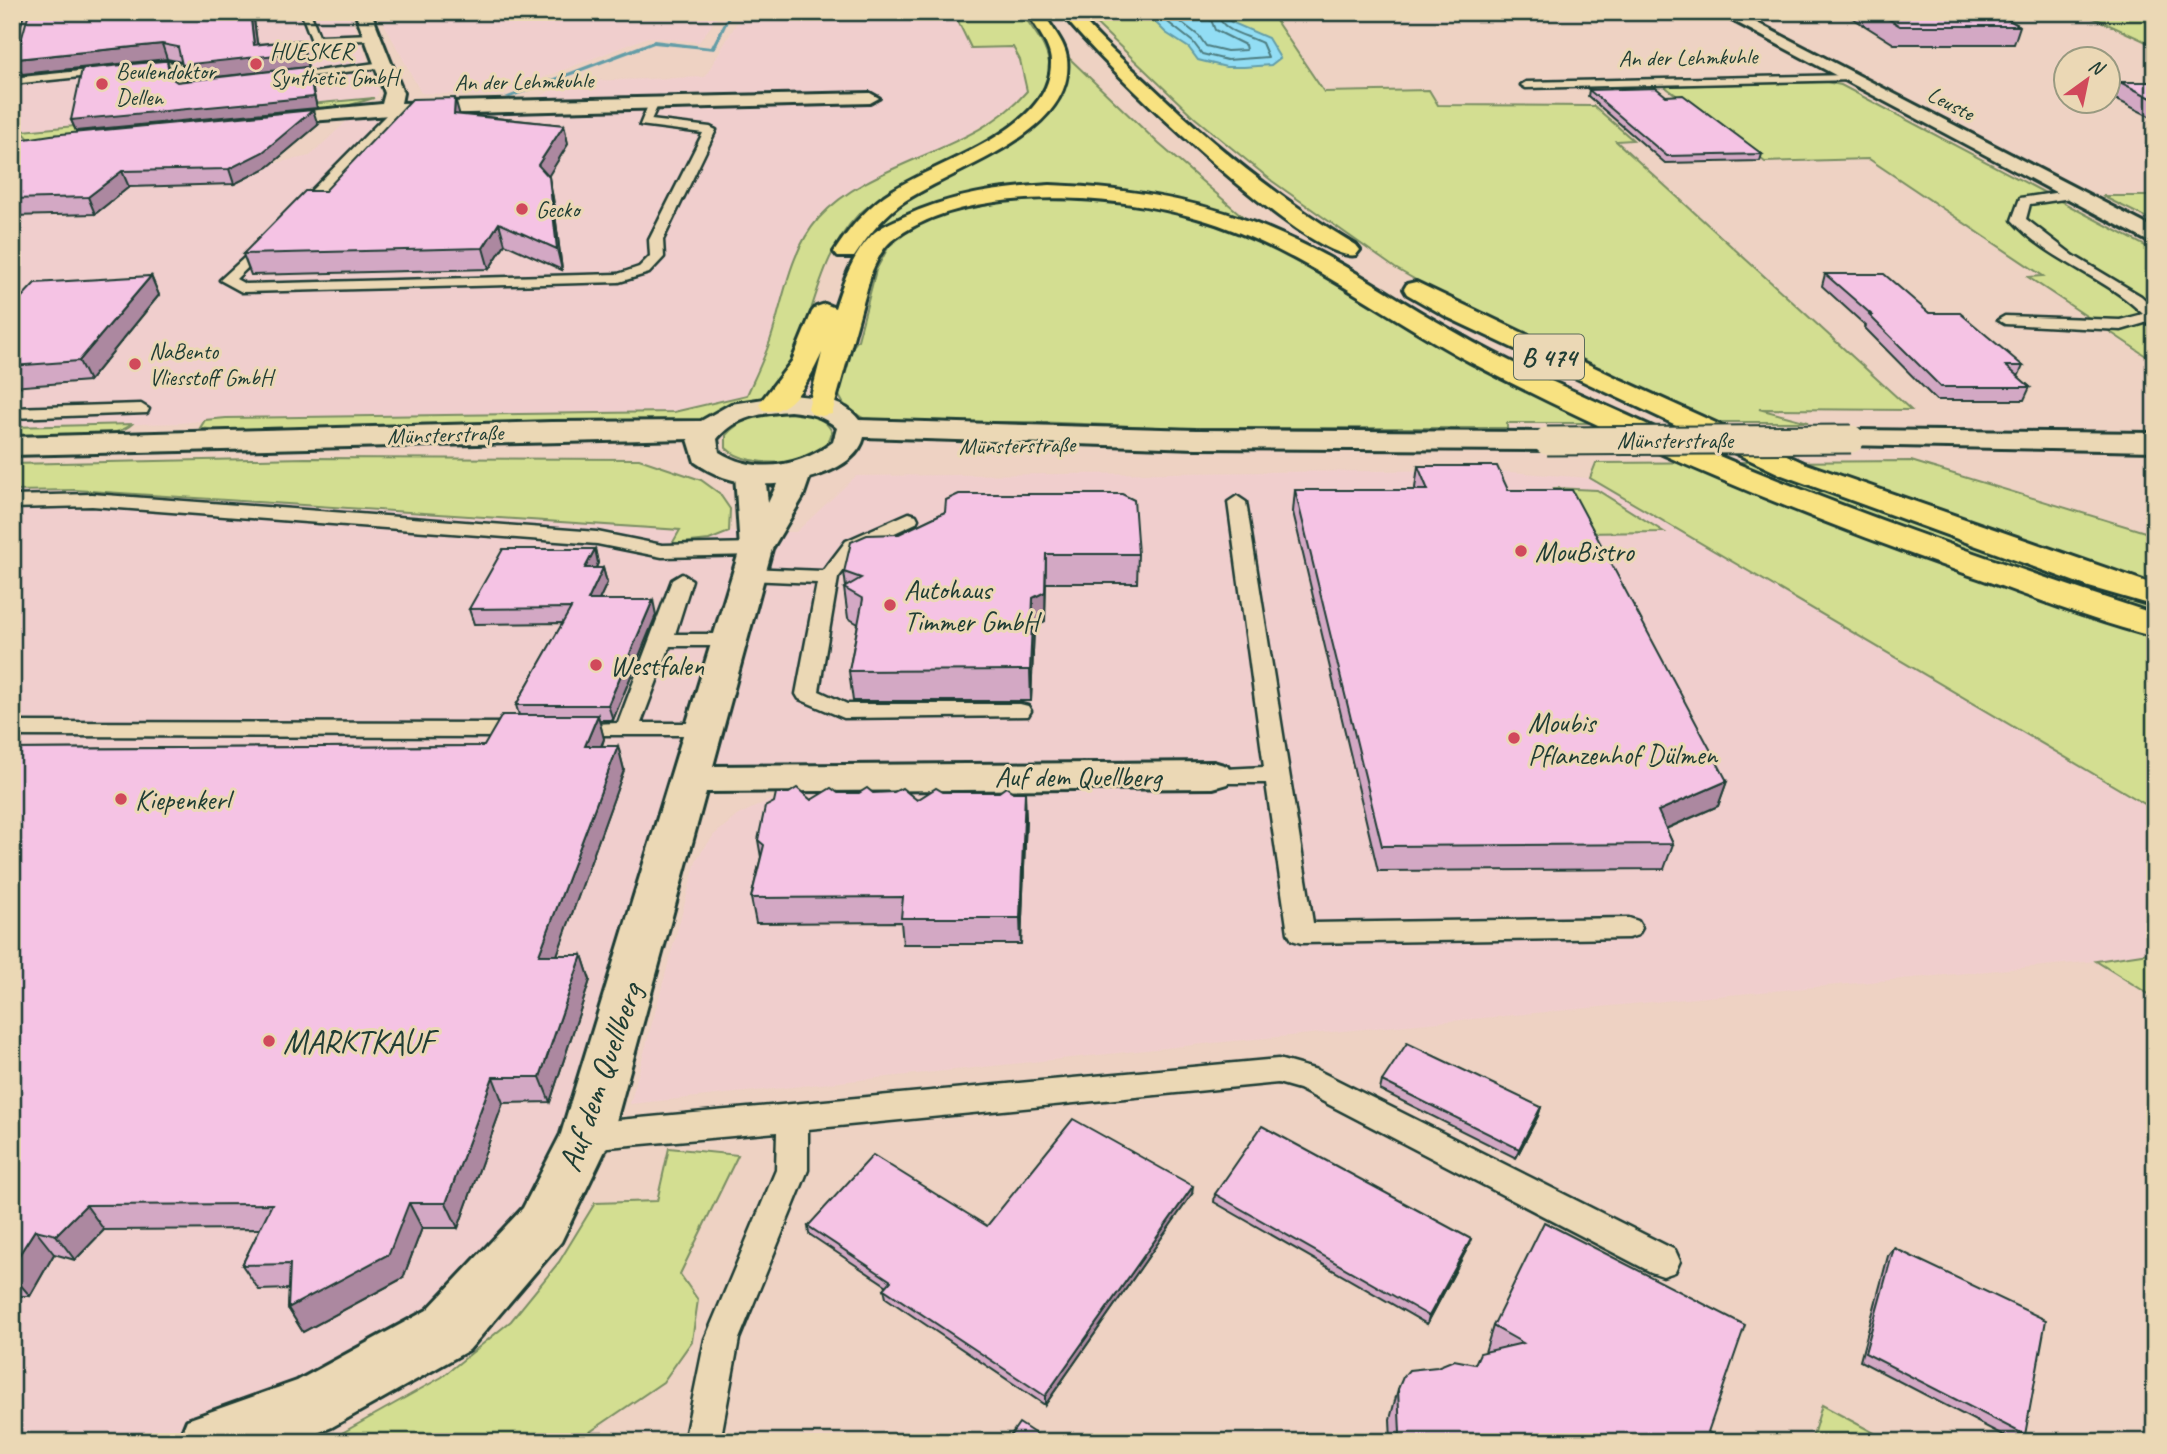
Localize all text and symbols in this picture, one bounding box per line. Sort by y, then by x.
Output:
place label: HUESKER Synthetic GmbH [270,37,402,92]
street label: An der Lehmkuhle [1618,42,1759,73]
north arrow [2052,46,2122,116]
text: N [2084,53,2110,82]
marker: HUESKER Synthetic GmbH [248,56,264,72]
place label: Beulendoktor Dellen [116,57,217,112]
street label: An der Lehmkuhle [454,66,595,97]
marker: Beulendoktor Dellen [94,76,110,92]
street label: Leuste [1922,79,1980,128]
place label: Gecko [536,195,582,224]
marker: Gecko [514,201,530,217]
road number: B 474 [1514,334,1584,380]
place label: NaBento Vliesstoff GmbH [149,337,277,392]
marker: NaBento Vliesstoff GmbH [127,356,143,372]
street label: Münsterstraße [386,418,505,451]
street label: Münsterstraße [1617,426,1735,455]
street label: Münsterstraße [959,430,1077,461]
place label: MouBistro [1535,534,1636,569]
marker: MouBistro [1513,543,1529,559]
place label: Autohaus Timmer GmbH [904,572,1043,639]
marker: Autohaus Timmer GmbH [882,597,898,613]
place label: Westfalen [610,648,705,683]
marker: Westfalen [588,657,604,673]
place label: Moubis Pflanzenhof Dülmen [1528,705,1719,772]
marker: Moubis Pflanzenhof Dülmen [1506,730,1522,746]
street label: Auf dem Quellberg [995,759,1163,794]
place label: Kiepenkerl [135,782,235,817]
marker: Kiepenkerl [113,791,129,807]
street label: Auf dem Quellberg [548,976,652,1177]
place label: MARKTKAUF [283,1021,440,1063]
marker: MARKTKAUF [261,1033,277,1049]

